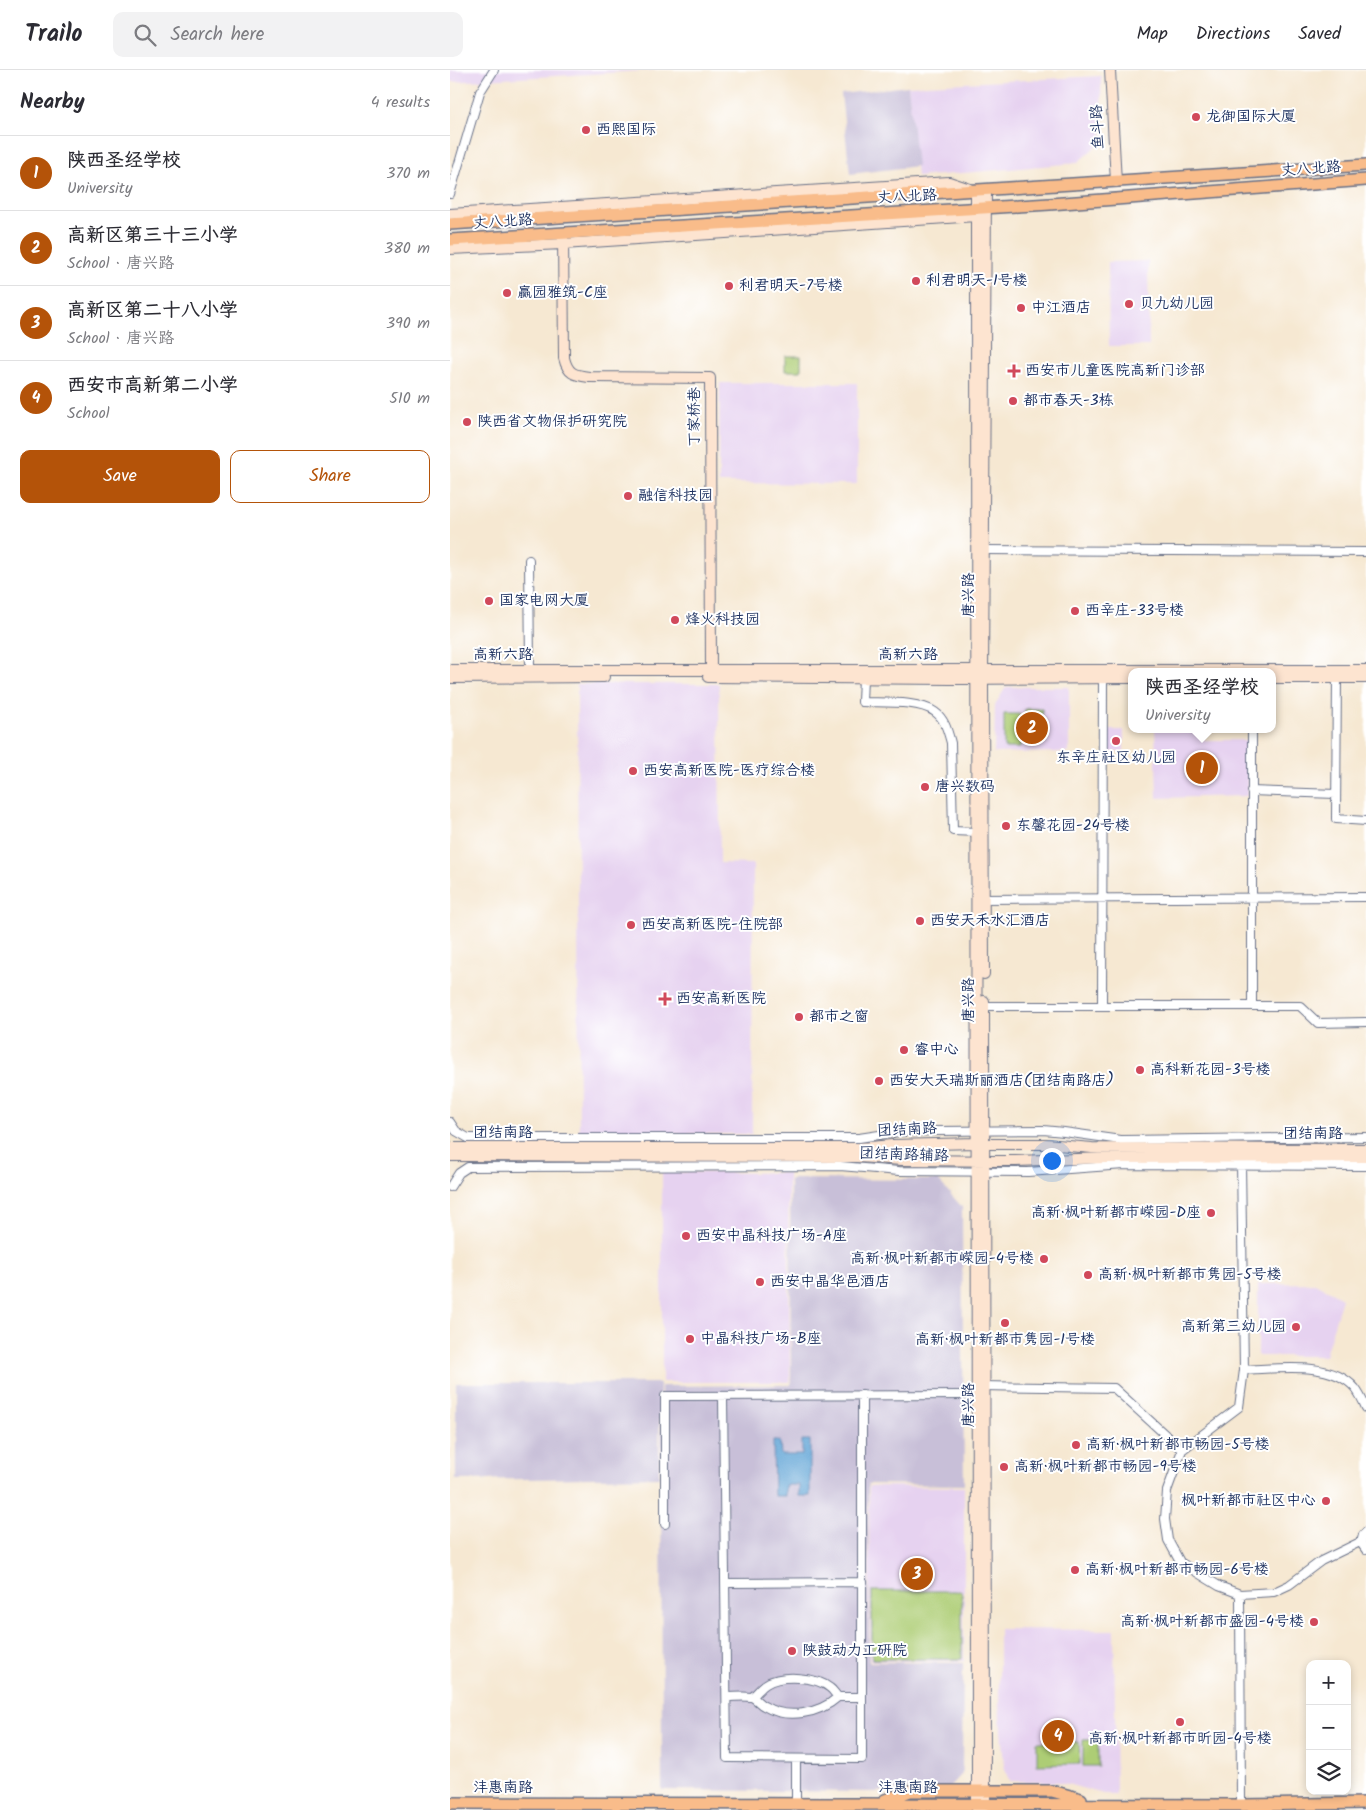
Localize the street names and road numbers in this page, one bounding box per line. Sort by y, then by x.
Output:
street label: 鱼斗路 [1085,104,1111,150]
street label: 丈八北路 [1280,155,1342,183]
street label: 丈八北路 [876,183,938,211]
street label: 丈八北路 [472,208,534,236]
street label: 丁家桥巷 [683,387,707,447]
street label: 唐兴路 [957,572,981,618]
street label: 高新六路 [473,643,533,667]
street label: 高新六路 [878,643,938,667]
street label: 唐兴路 [957,977,981,1023]
street label: 团结南路 [876,1116,938,1144]
street label: 团结南路 [473,1121,533,1145]
street label: 团结南路 [1283,1122,1343,1146]
street label: 团结南路辅路 [859,1141,949,1169]
street label: 唐兴路 [957,1382,981,1428]
street label: 沣惠南路 [473,1776,533,1800]
street label: 沣惠南路 [878,1776,938,1800]

